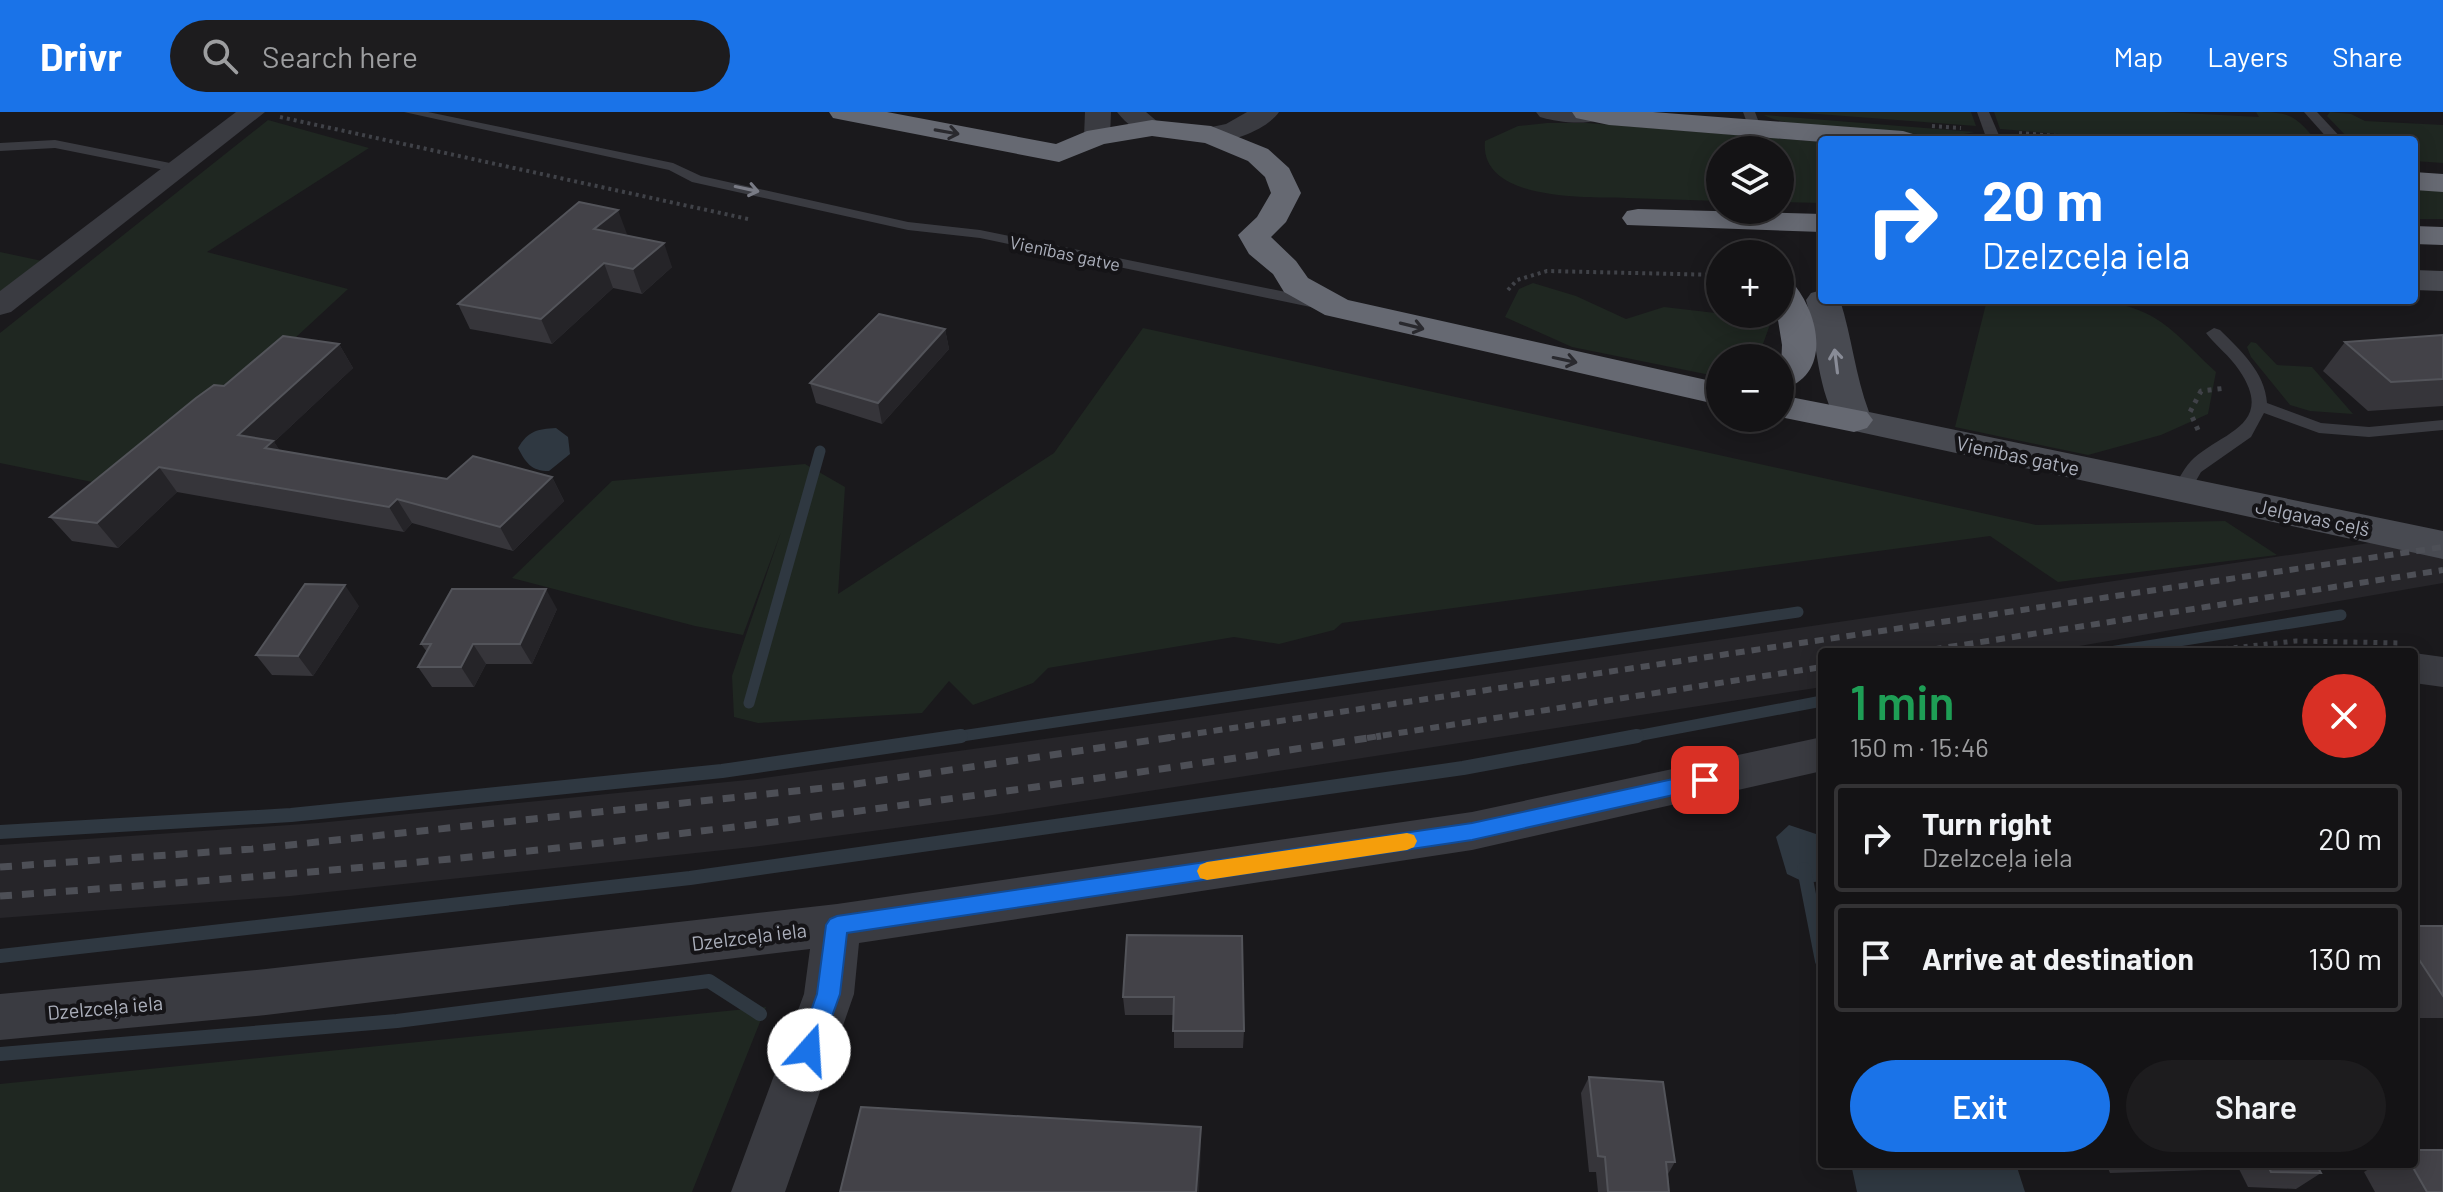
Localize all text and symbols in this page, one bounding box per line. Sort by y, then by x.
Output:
search box [170,20,730,92]
text: Drivr [40,33,122,79]
icon: search [198,34,242,78]
text: Search here [262,38,418,74]
text: Map [2113,39,2163,73]
text: Layers [2207,39,2288,73]
text: Share [2332,39,2403,73]
one-way arrow [933,126,959,141]
map controls [1706,136,1794,432]
button: layers [1706,136,1794,224]
text: 20 m [1982,165,2103,232]
icon: right [1850,168,1954,272]
one-way arrow [733,183,759,198]
street label: Vienības gatve [1008,231,1122,275]
text: Dzelzceļa iela [1982,233,2190,276]
button: + [1706,240,1794,328]
one-way arrow [1399,320,1425,335]
button: − [1706,344,1794,432]
one-way arrow [1829,348,1844,375]
one-way arrow [1551,353,1577,368]
street label: Vienības gatve [1954,430,2082,480]
street label: Jelgavas ceļš [2254,493,2372,541]
text: 1 min [1850,672,1955,730]
button: close [2302,674,2386,758]
text: 150 m · 15:46 [1850,731,1989,762]
pin [1671,746,1739,814]
icon: arrive [1683,758,1727,802]
text: Turn right [1922,805,2052,841]
icon: right [1854,816,1898,860]
text: 20 m [2318,820,2382,856]
text: Dzelzceļa iela [1922,841,2073,872]
street label: Dzelzceļa iela [690,917,808,955]
icon: arrive [1854,936,1898,980]
text: Arrive at destination [1922,940,2194,976]
text: 130 m [2308,940,2382,976]
street label: Dzelzceļa iela [46,990,164,1024]
position arrow [767,1008,851,1092]
button: Exit [1850,1060,2110,1152]
button: Share [2126,1060,2386,1152]

